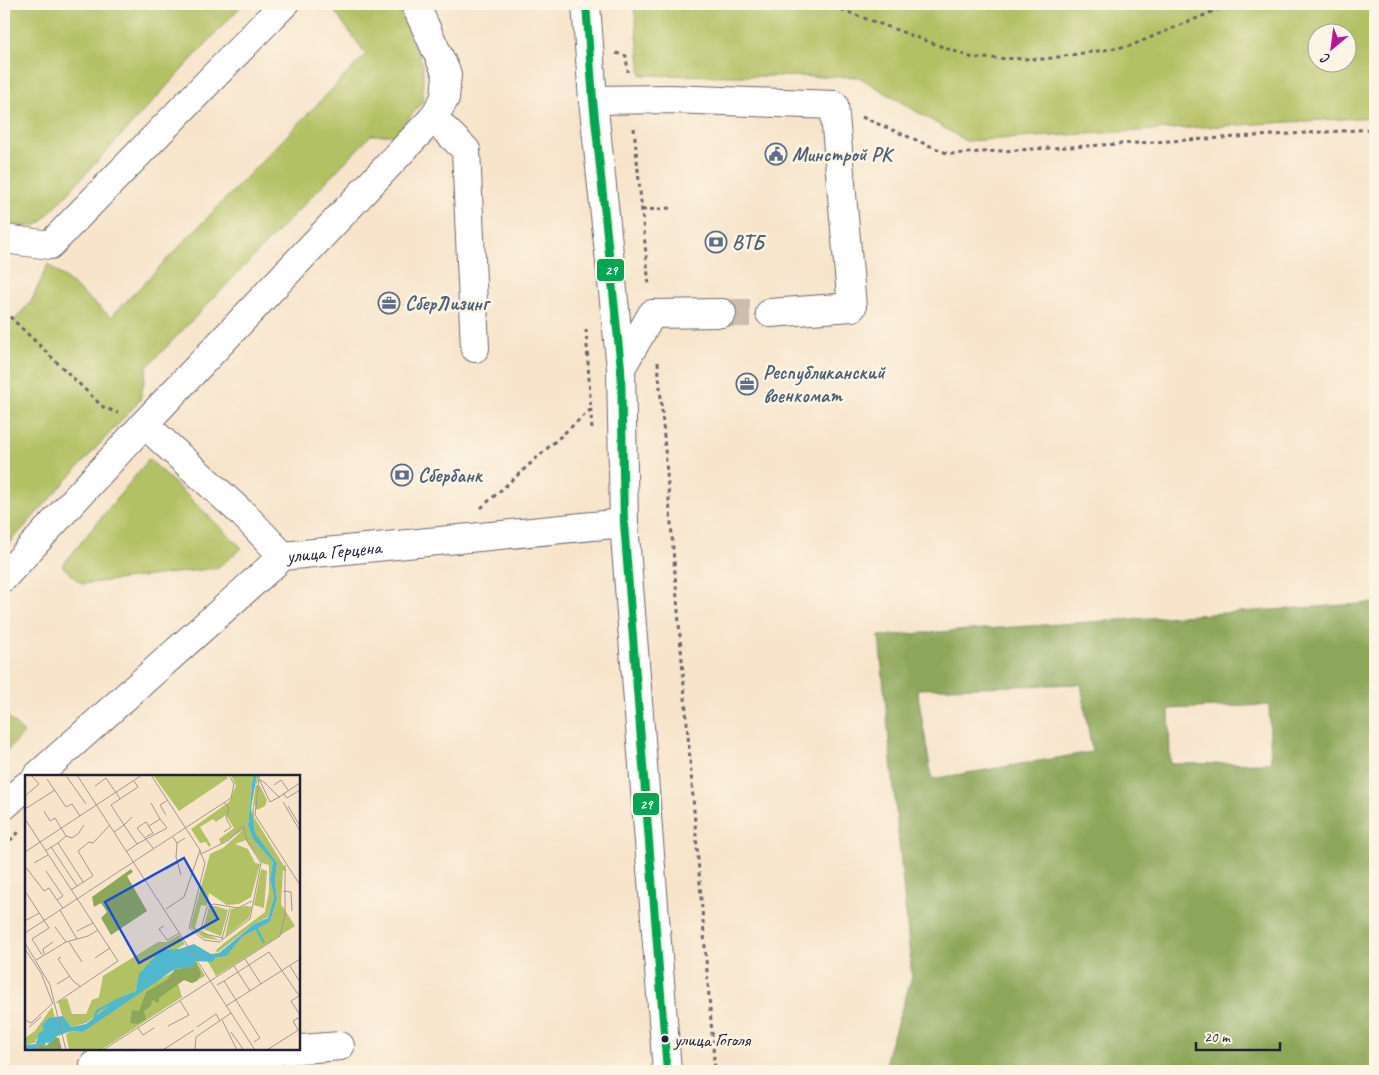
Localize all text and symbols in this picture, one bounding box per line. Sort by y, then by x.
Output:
north arrow [1306,22,1356,72]
text: С [1317,49,1333,68]
public building icon: Минстрой РК [764,142,788,166]
place label: Минстрой РК [792,142,895,167]
bank icon: ВТБ [704,230,728,254]
place label: ВТБ [732,230,766,255]
line badge: 29 [596,258,625,282]
text: 29 [605,262,619,279]
office icon: СберЛизинг [377,291,401,315]
place label: СберЛизинг [405,291,491,316]
place label: Республиканский военкомат [763,360,886,408]
office icon: Республиканский военкомат [735,372,759,396]
bank icon: Сбербанк [390,463,414,487]
place label: Сбербанк [418,463,484,488]
street label: улица Герцена [284,534,384,569]
inset map [25,775,300,1050]
line badge: 29 [632,792,660,816]
text: 29 [640,796,654,813]
scale bar [1196,1020,1280,1052]
place label: улица Гоголя [673,1028,751,1052]
text: 20 m [1204,1028,1231,1047]
marker: улица Гоголя [660,1034,670,1044]

